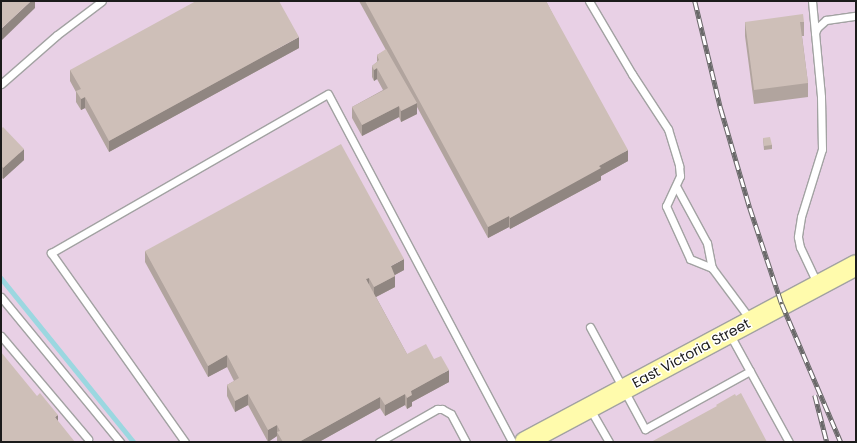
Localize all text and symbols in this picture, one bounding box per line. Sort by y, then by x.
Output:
street label: East Victoria Street [629,315,753,391]

